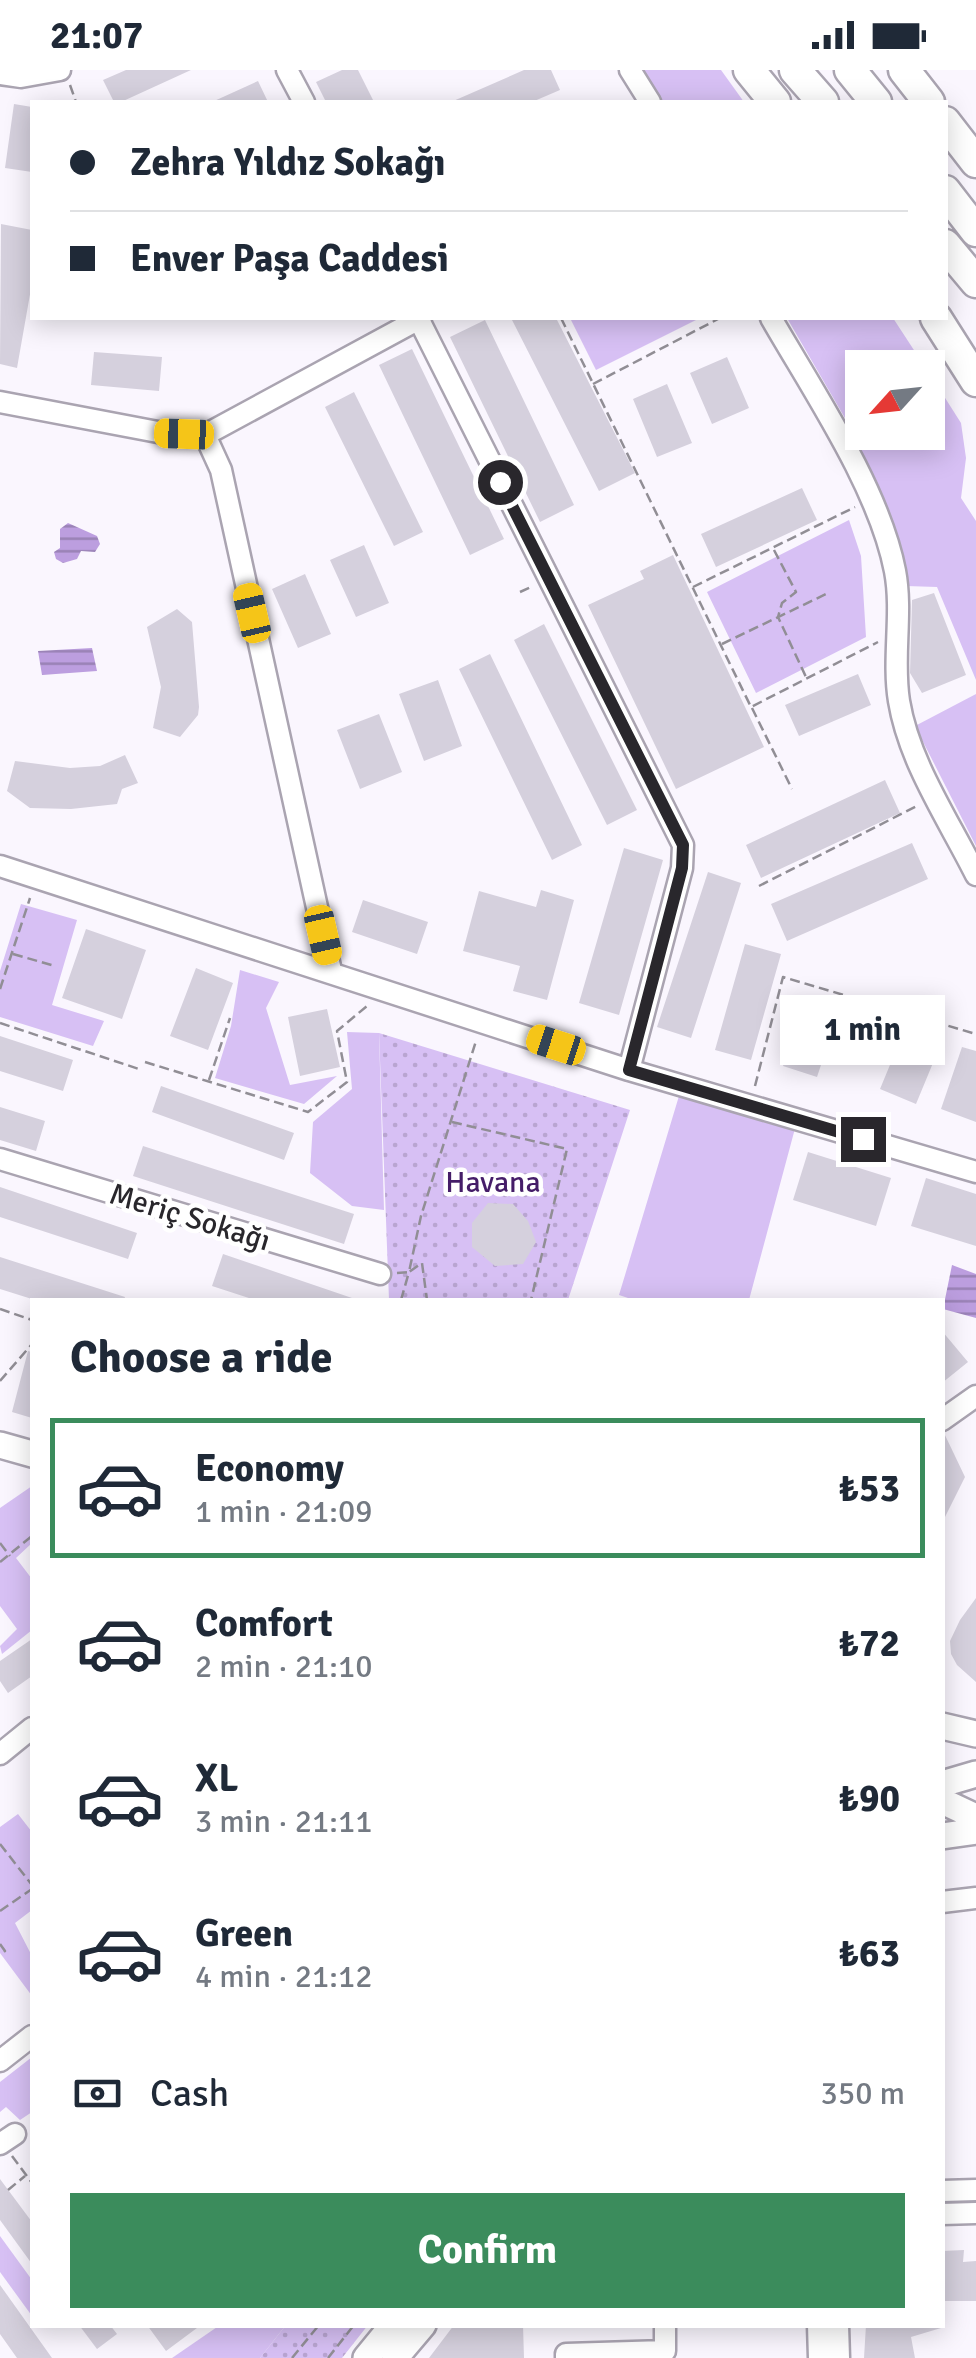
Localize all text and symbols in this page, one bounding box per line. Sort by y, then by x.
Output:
text: 21:07 [50,12,143,59]
text: Zehra Yıldız Sokağı [130,139,446,186]
text: Enver Paşa Caddesi [130,235,449,282]
north arrow [845,350,945,450]
map controls [845,350,945,450]
car [153,418,215,450]
route start [478,460,523,505]
car [231,580,273,646]
car [302,902,344,968]
callout: 1 min [780,994,946,1064]
text: 1 min [824,1010,901,1049]
car [523,1021,589,1069]
route end [841,1117,886,1162]
park label: Havana [445,1164,541,1201]
street label: Meriç Sokağı [105,1176,275,1259]
text: Choose a ride [70,1330,333,1385]
icon: car [75,1443,165,1533]
text: Economy [195,1445,344,1492]
text: ₺53 [838,1465,900,1512]
text: 1 min · 21:09 [195,1492,373,1531]
icon: car [75,1598,165,1688]
text: Comfort [195,1600,333,1647]
text: ₺72 [838,1620,900,1667]
text: 2 min · 21:10 [195,1647,373,1686]
icon: car [75,1753,165,1843]
text: XL [195,1755,238,1802]
text: ₺90 [838,1775,900,1822]
text: 3 min · 21:11 [195,1802,373,1841]
icon: car [75,1908,165,1998]
text: Green [195,1910,293,1957]
text: ₺63 [838,1930,900,1977]
text: 4 min · 21:12 [195,1957,373,1996]
icon: cash [70,2066,125,2121]
text: Cash [150,2070,229,2117]
text: 350 m [821,2074,905,2113]
button: Confirm [70,2193,905,2308]

